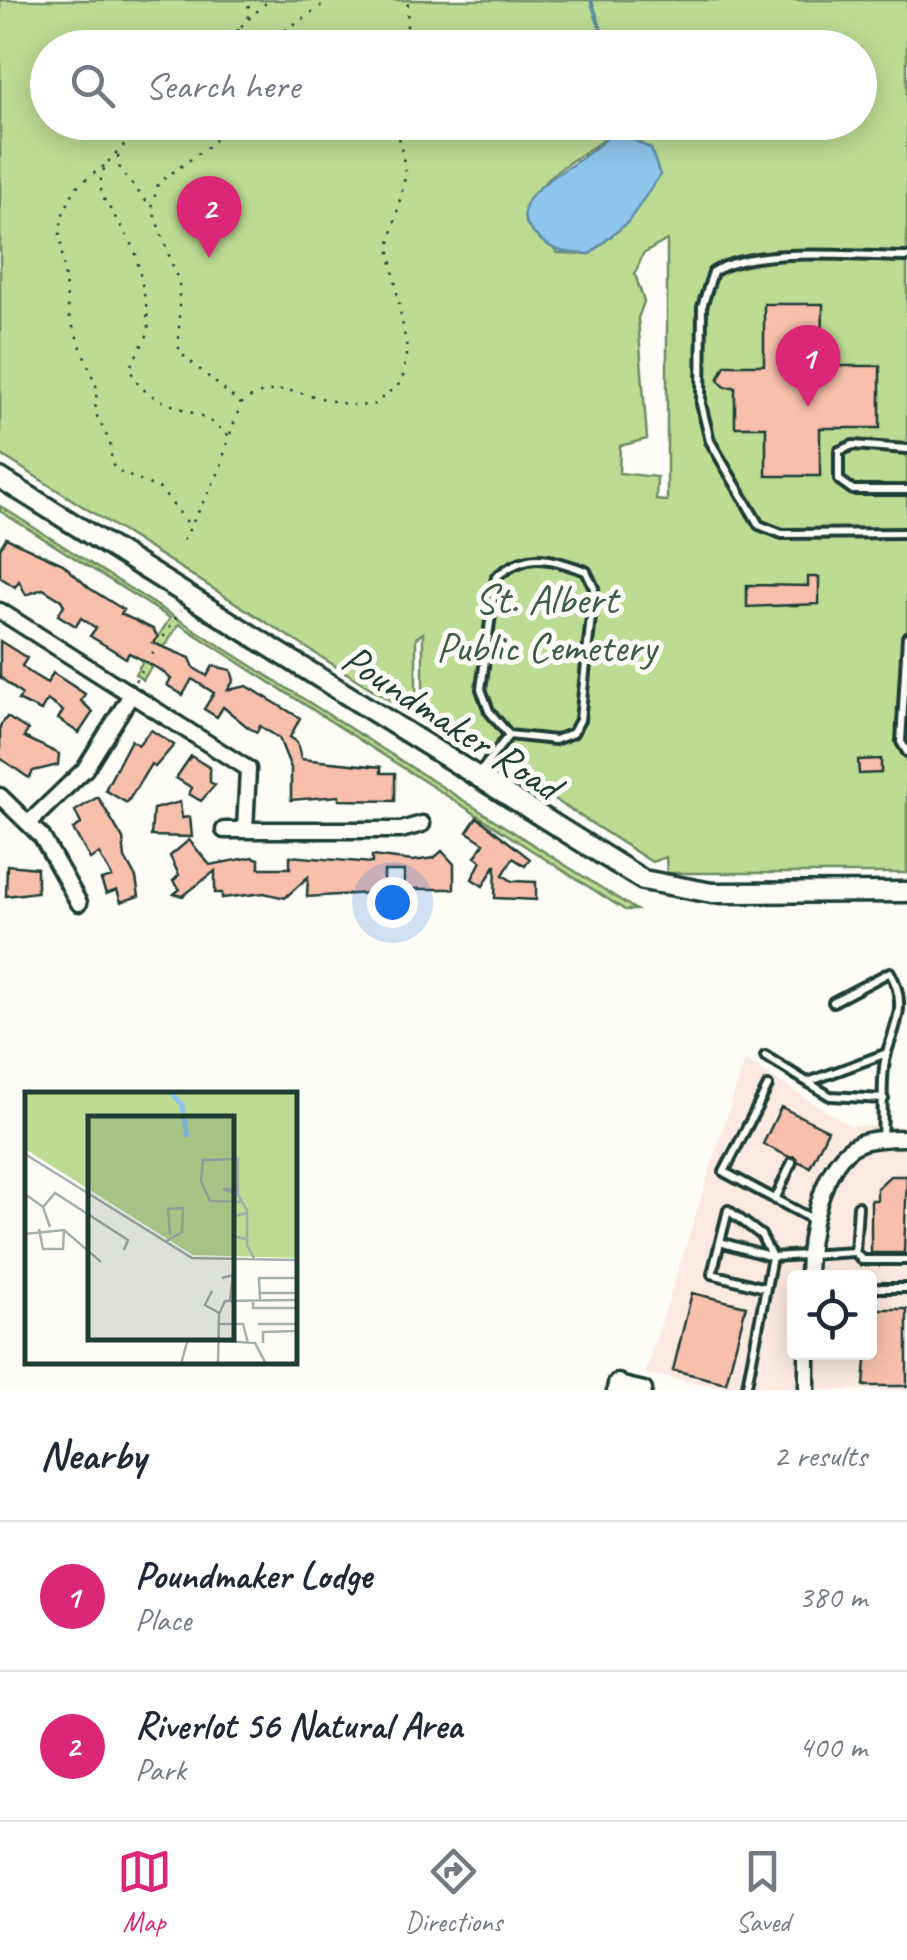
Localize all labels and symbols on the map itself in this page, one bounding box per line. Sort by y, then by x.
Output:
pin: 2 [176,176,242,258]
pin: 1 [776,324,840,407]
park label: St. Albert Public Cemetery [436,573,660,674]
street label: Poundmaker Road [332,632,575,816]
your location [367,877,418,928]
inset map [25,1092,298,1365]

